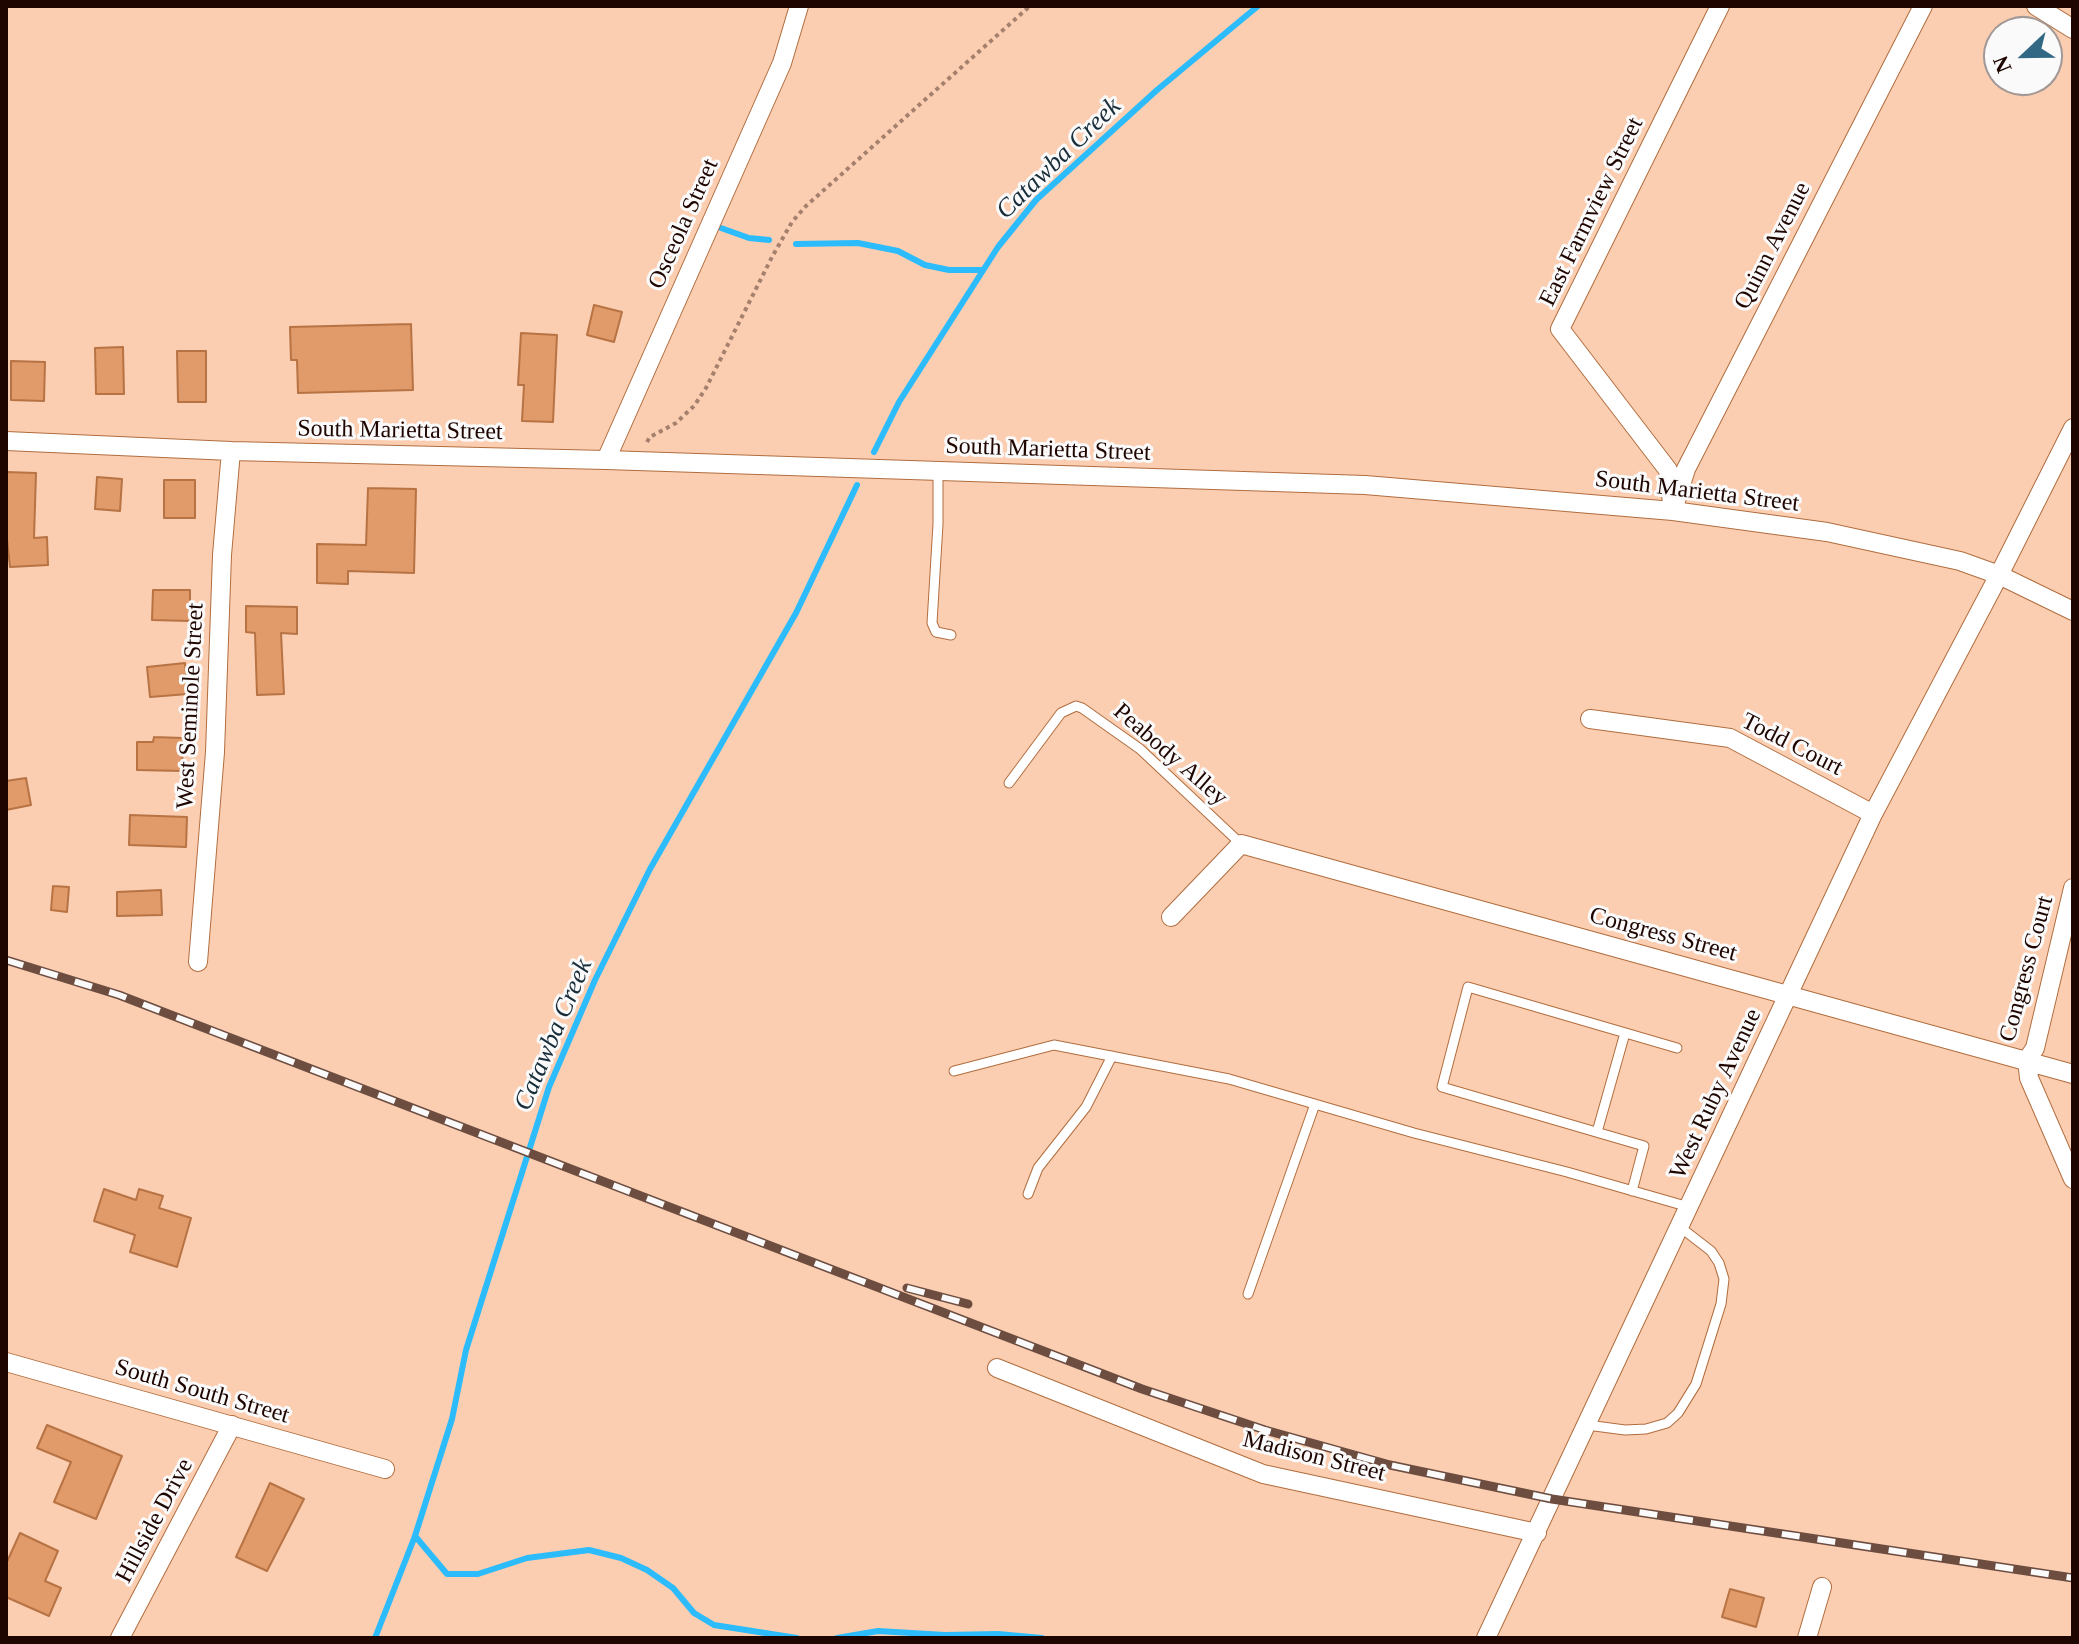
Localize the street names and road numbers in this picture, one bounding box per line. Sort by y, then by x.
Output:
street label: East Farmview Street [1534,113,1650,311]
street label: Osceola Street [643,155,725,293]
street label: Quinn Avenue [1729,178,1817,314]
street label: South Marietta Street [297,415,503,447]
street label: South Marietta Street [945,432,1151,468]
street label: South Marietta Street [1593,465,1801,519]
street label: West Seminole Street [171,602,211,810]
street label: Peabody Alley [1107,698,1233,812]
street label: Todd Court [1737,707,1847,783]
street label: Congress Court [1994,893,2060,1045]
street label: Congress Street [1586,902,1740,968]
street label: West Ruby Avenue [1664,1004,1768,1184]
street label: South South Street [112,1353,292,1431]
street label: Madison Street [1240,1425,1388,1489]
street label: Hillside Drive [110,1454,200,1588]

